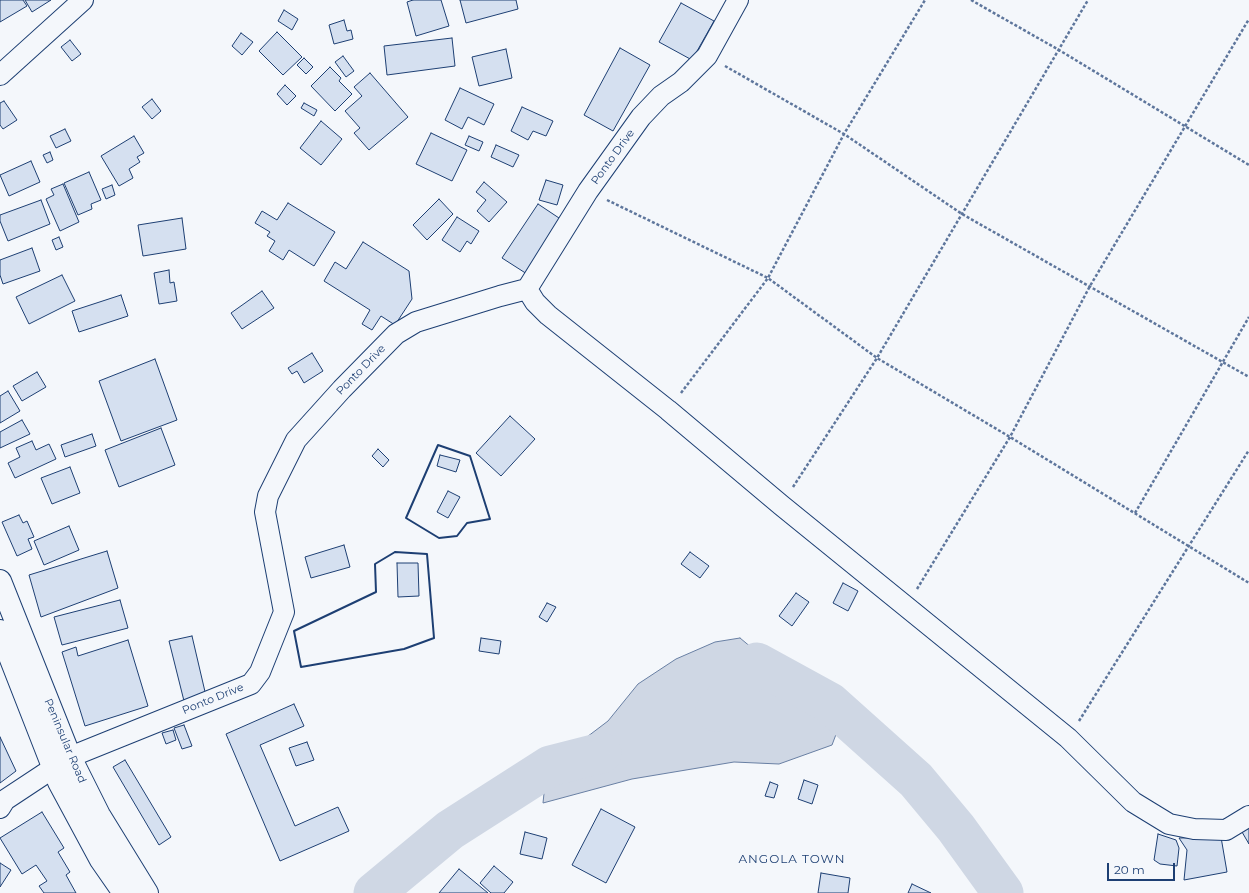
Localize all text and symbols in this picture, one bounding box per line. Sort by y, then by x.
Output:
street label: Ponto Drive [589,127,637,187]
street label: Ponto Drive [334,342,388,398]
street label: Ponto Drive [180,681,246,717]
street label: Peninsular Road [41,697,89,785]
district label: ANGOLA TOWN [738,852,846,866]
scale bar [1109,855,1177,881]
text: 20 m [1114,862,1145,877]

